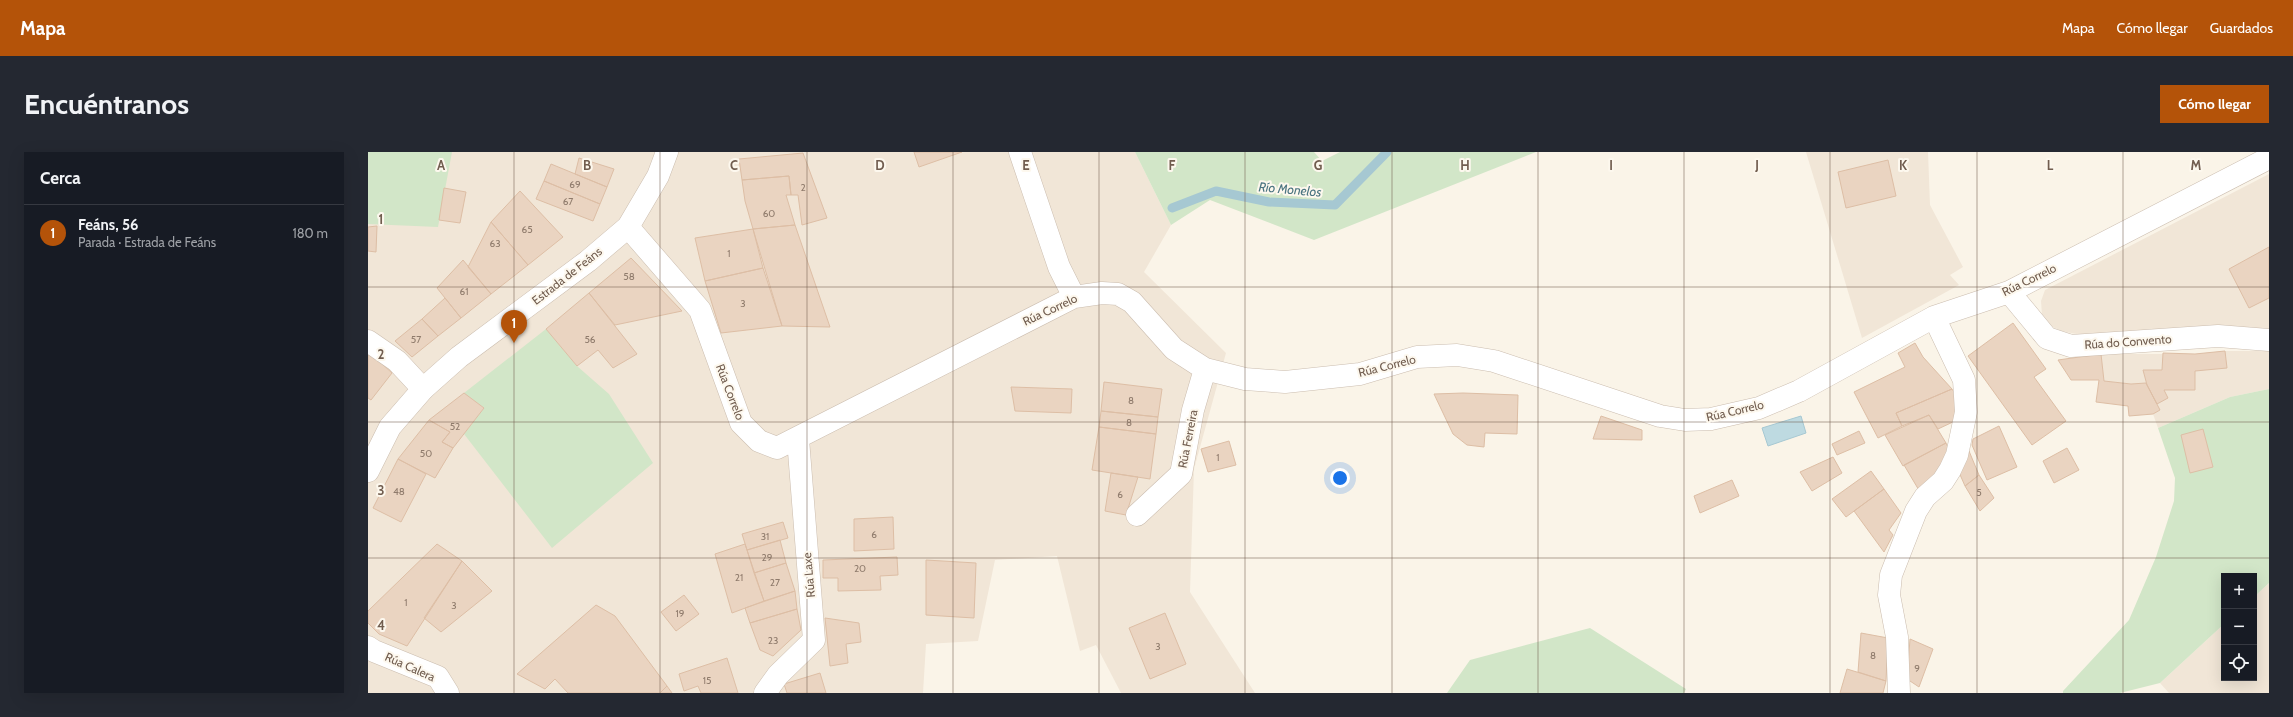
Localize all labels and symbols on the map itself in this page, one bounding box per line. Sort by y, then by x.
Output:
text: A [437,157,446,173]
text: B [583,157,591,173]
text: C [730,157,738,173]
text: D [875,157,885,173]
text: E [1022,157,1030,173]
text: F [1169,157,1176,173]
text: G [1314,157,1323,173]
text: H [1460,157,1470,173]
text: I [1609,157,1613,173]
text: J [1754,157,1759,173]
text: K [1899,157,1908,173]
text: L [2047,157,2054,173]
text: M [2191,157,2202,173]
house number: 69 [569,178,581,191]
water label: Río Monelos [1258,178,1322,200]
house number: 2 [800,181,806,194]
house number: 67 [563,195,573,208]
house number: 60 [763,207,775,220]
text: 1 [379,211,383,227]
house number: 65 [521,223,533,236]
house number: 63 [489,237,501,250]
street label: Estrada de Feáns [529,244,605,308]
house number: 1 [727,247,731,260]
street label: Rúa Correlo [1999,260,2059,299]
house number: 58 [623,270,635,283]
house number: 61 [460,285,468,298]
street label: Rúa Correlo [1020,290,1080,329]
house number: 3 [740,297,746,310]
pin: 1 [501,310,527,343]
street label: Rúa do Convento [2084,331,2172,352]
house number: 57 [411,333,421,346]
house number: 56 [584,333,596,346]
text: 2 [378,346,385,362]
street label: Rúa Correlo [1357,351,1418,380]
street label: Rúa Correlo [713,362,748,422]
house number: 8 [1128,394,1134,407]
street label: Rúa Correlo [1705,397,1766,424]
street label: Rúa Ferreira [1174,408,1201,469]
house number: 8 [1126,416,1132,429]
house number: 52 [450,420,460,433]
house number: 50 [420,447,432,460]
house number: 1 [1216,451,1220,464]
your location [1330,468,1350,488]
text: 3 [377,482,385,498]
house number: 48 [393,485,405,498]
house number: 5 [1976,486,1982,499]
house number: 6 [1117,488,1123,501]
house number: 6 [871,528,877,541]
house number: 31 [761,530,769,543]
house number: 29 [762,551,773,564]
street label: Rúa Laxe [799,552,818,598]
house number: 20 [854,562,866,575]
house number: 21 [735,571,743,584]
house number: 27 [770,576,780,589]
house number: 1 [404,596,408,609]
house number: 3 [451,599,457,612]
house number: 19 [676,607,685,620]
text: 4 [377,617,385,633]
house number: 23 [768,634,778,647]
house number: 3 [1155,640,1161,653]
street label: Rúa Calera [383,649,438,684]
house number: 8 [1870,649,1876,662]
house number: 9 [1914,662,1920,675]
house number: 15 [703,674,711,687]

